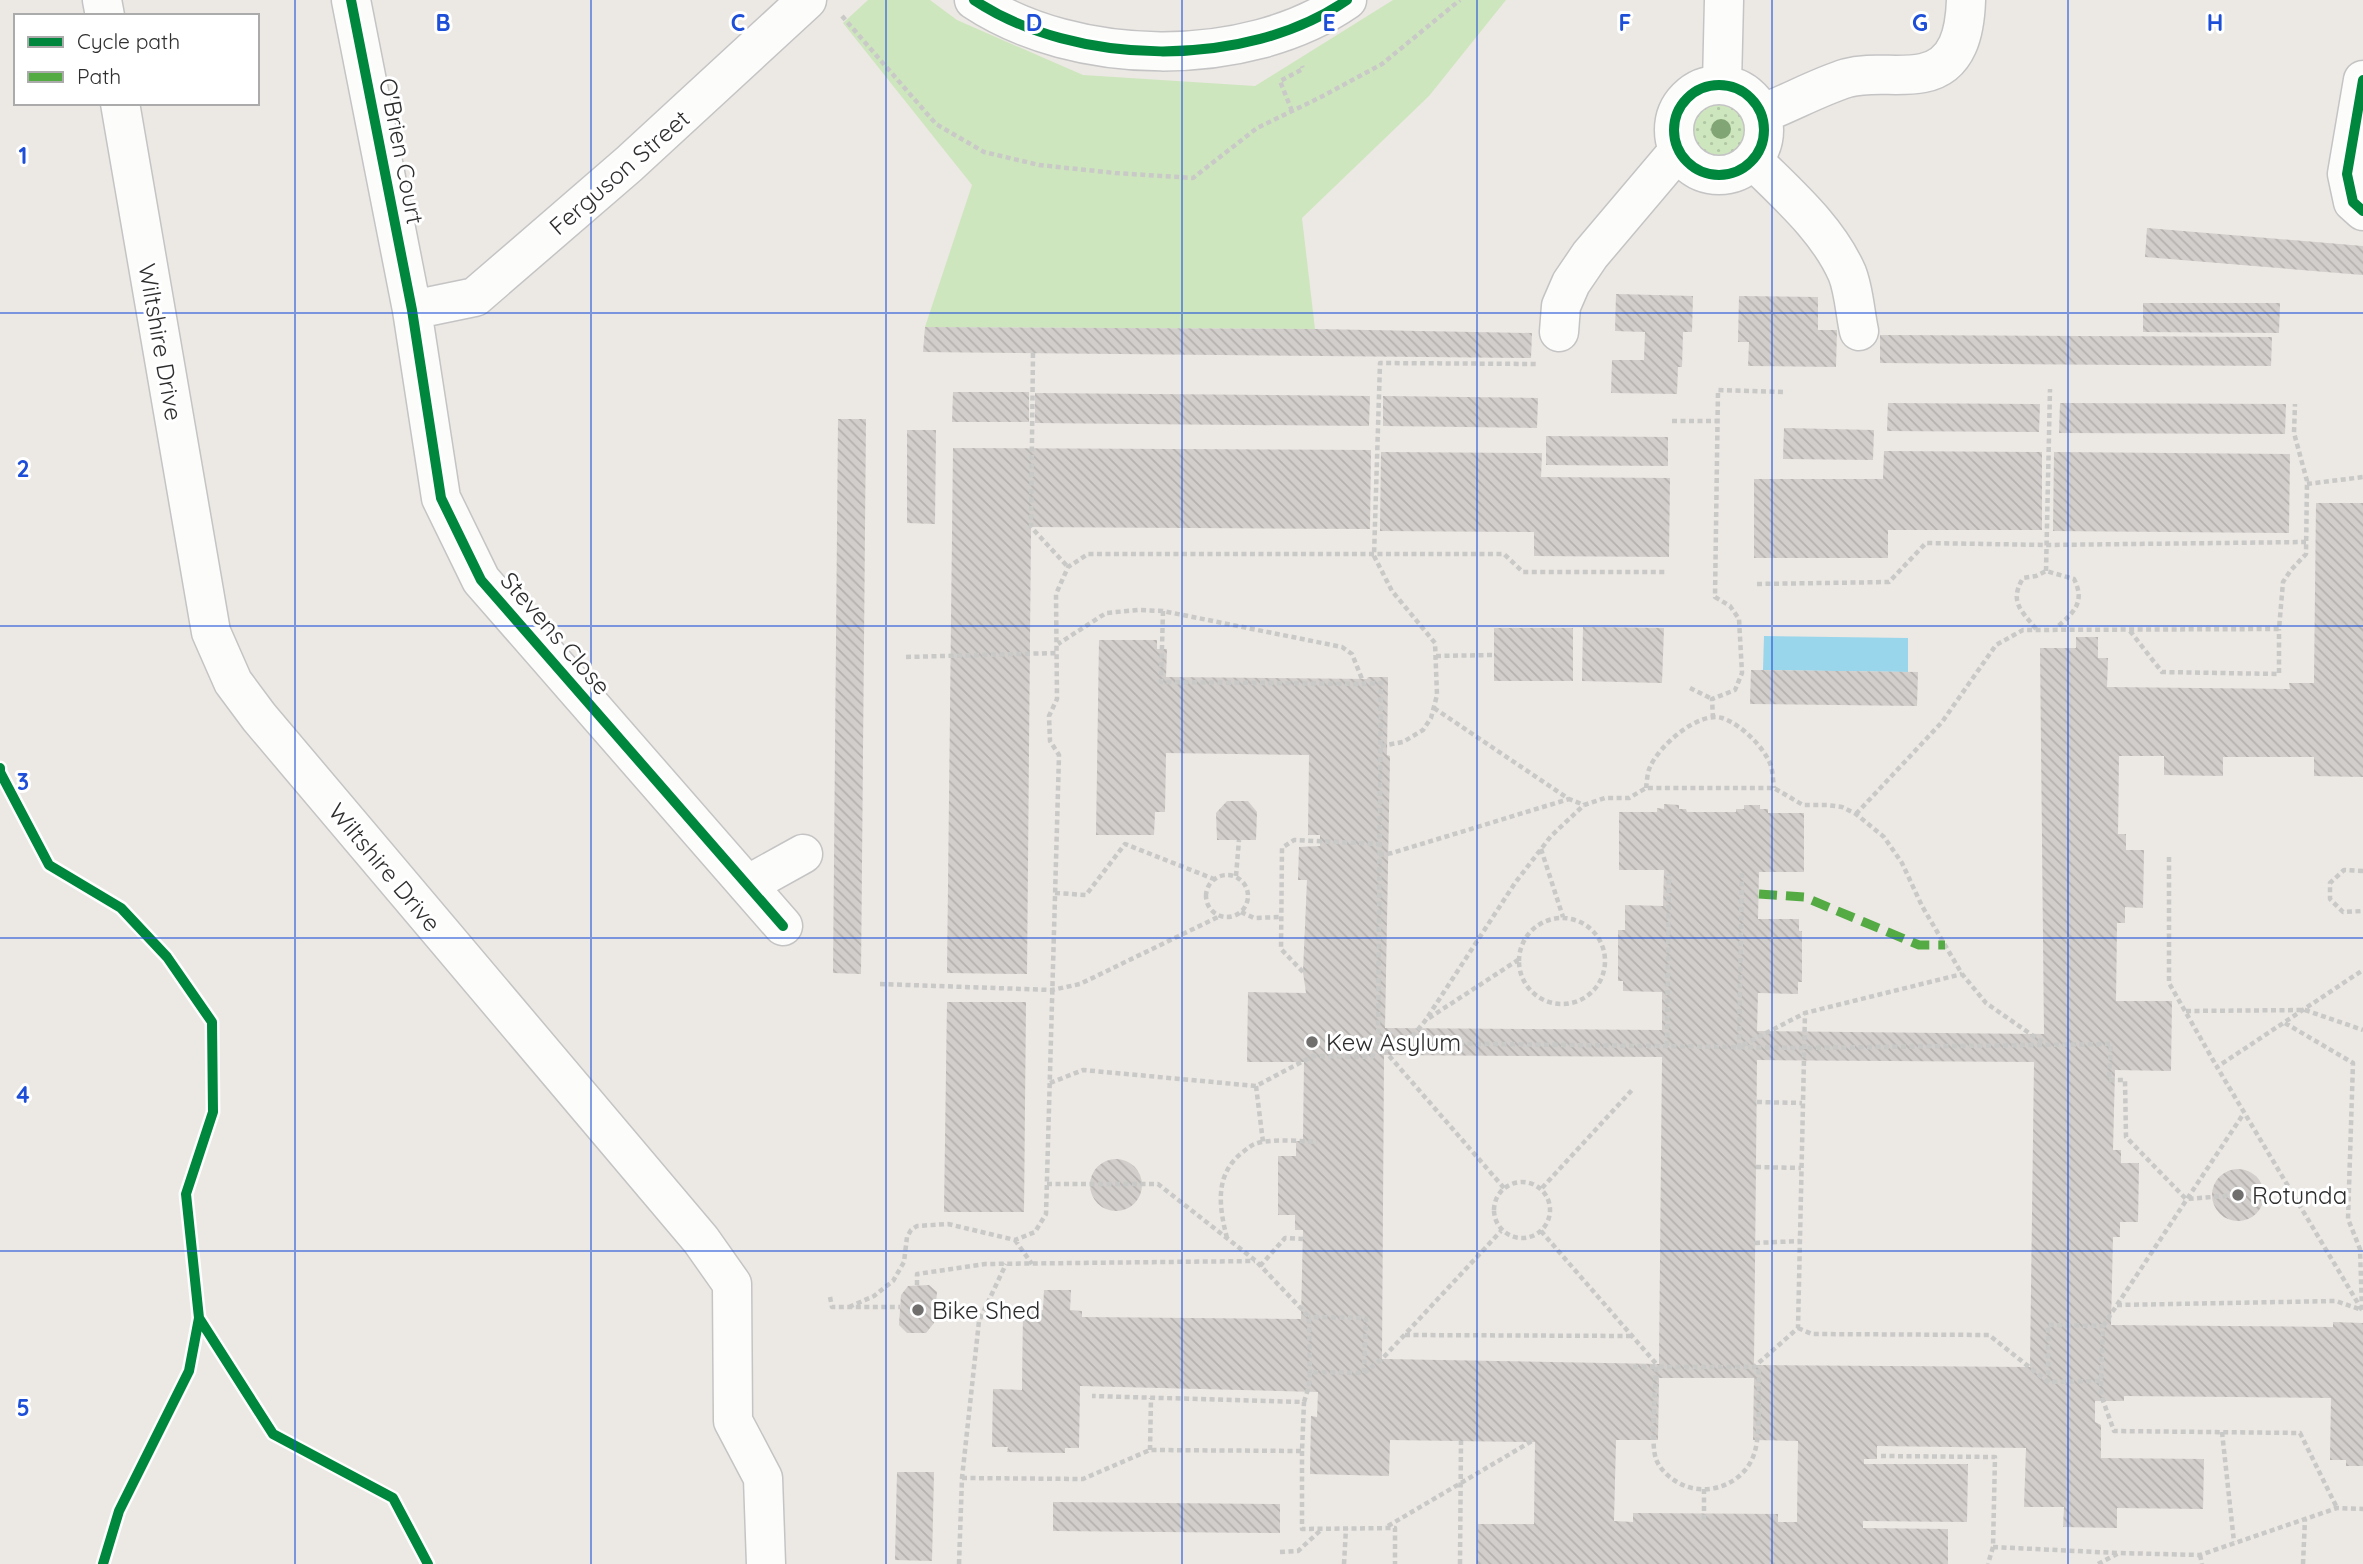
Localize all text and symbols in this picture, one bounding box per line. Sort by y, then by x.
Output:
text: B [435,8,451,37]
text: C [731,8,745,37]
text: D [1026,8,1042,37]
text: E [1322,8,1336,37]
text: F [1619,8,1631,37]
text: G [1912,8,1928,37]
text: H [2207,8,2223,37]
legend [14,14,259,105]
text: Cycle path [77,28,180,54]
text: Path [77,63,121,89]
street label: O'Brien Court [373,75,431,227]
street label: Ferguson Street [543,103,695,241]
text: 1 [19,141,27,170]
street label: Wiltshire Drive [132,261,190,423]
text: 2 [16,454,30,483]
street label: Stevens Close [494,565,618,701]
text: 3 [17,767,29,796]
street label: Wiltshire Drive [322,796,448,938]
place label: Kew Asylum [1326,1027,1461,1057]
marker: Kew Asylum [1304,1034,1320,1050]
text: 4 [16,1080,30,1109]
place label: Rotunda [2252,1180,2347,1210]
marker: Rotunda [2230,1187,2246,1203]
place label: Bike Shed [932,1295,1040,1325]
marker: Bike Shed [910,1302,926,1318]
text: 5 [16,1393,30,1422]

